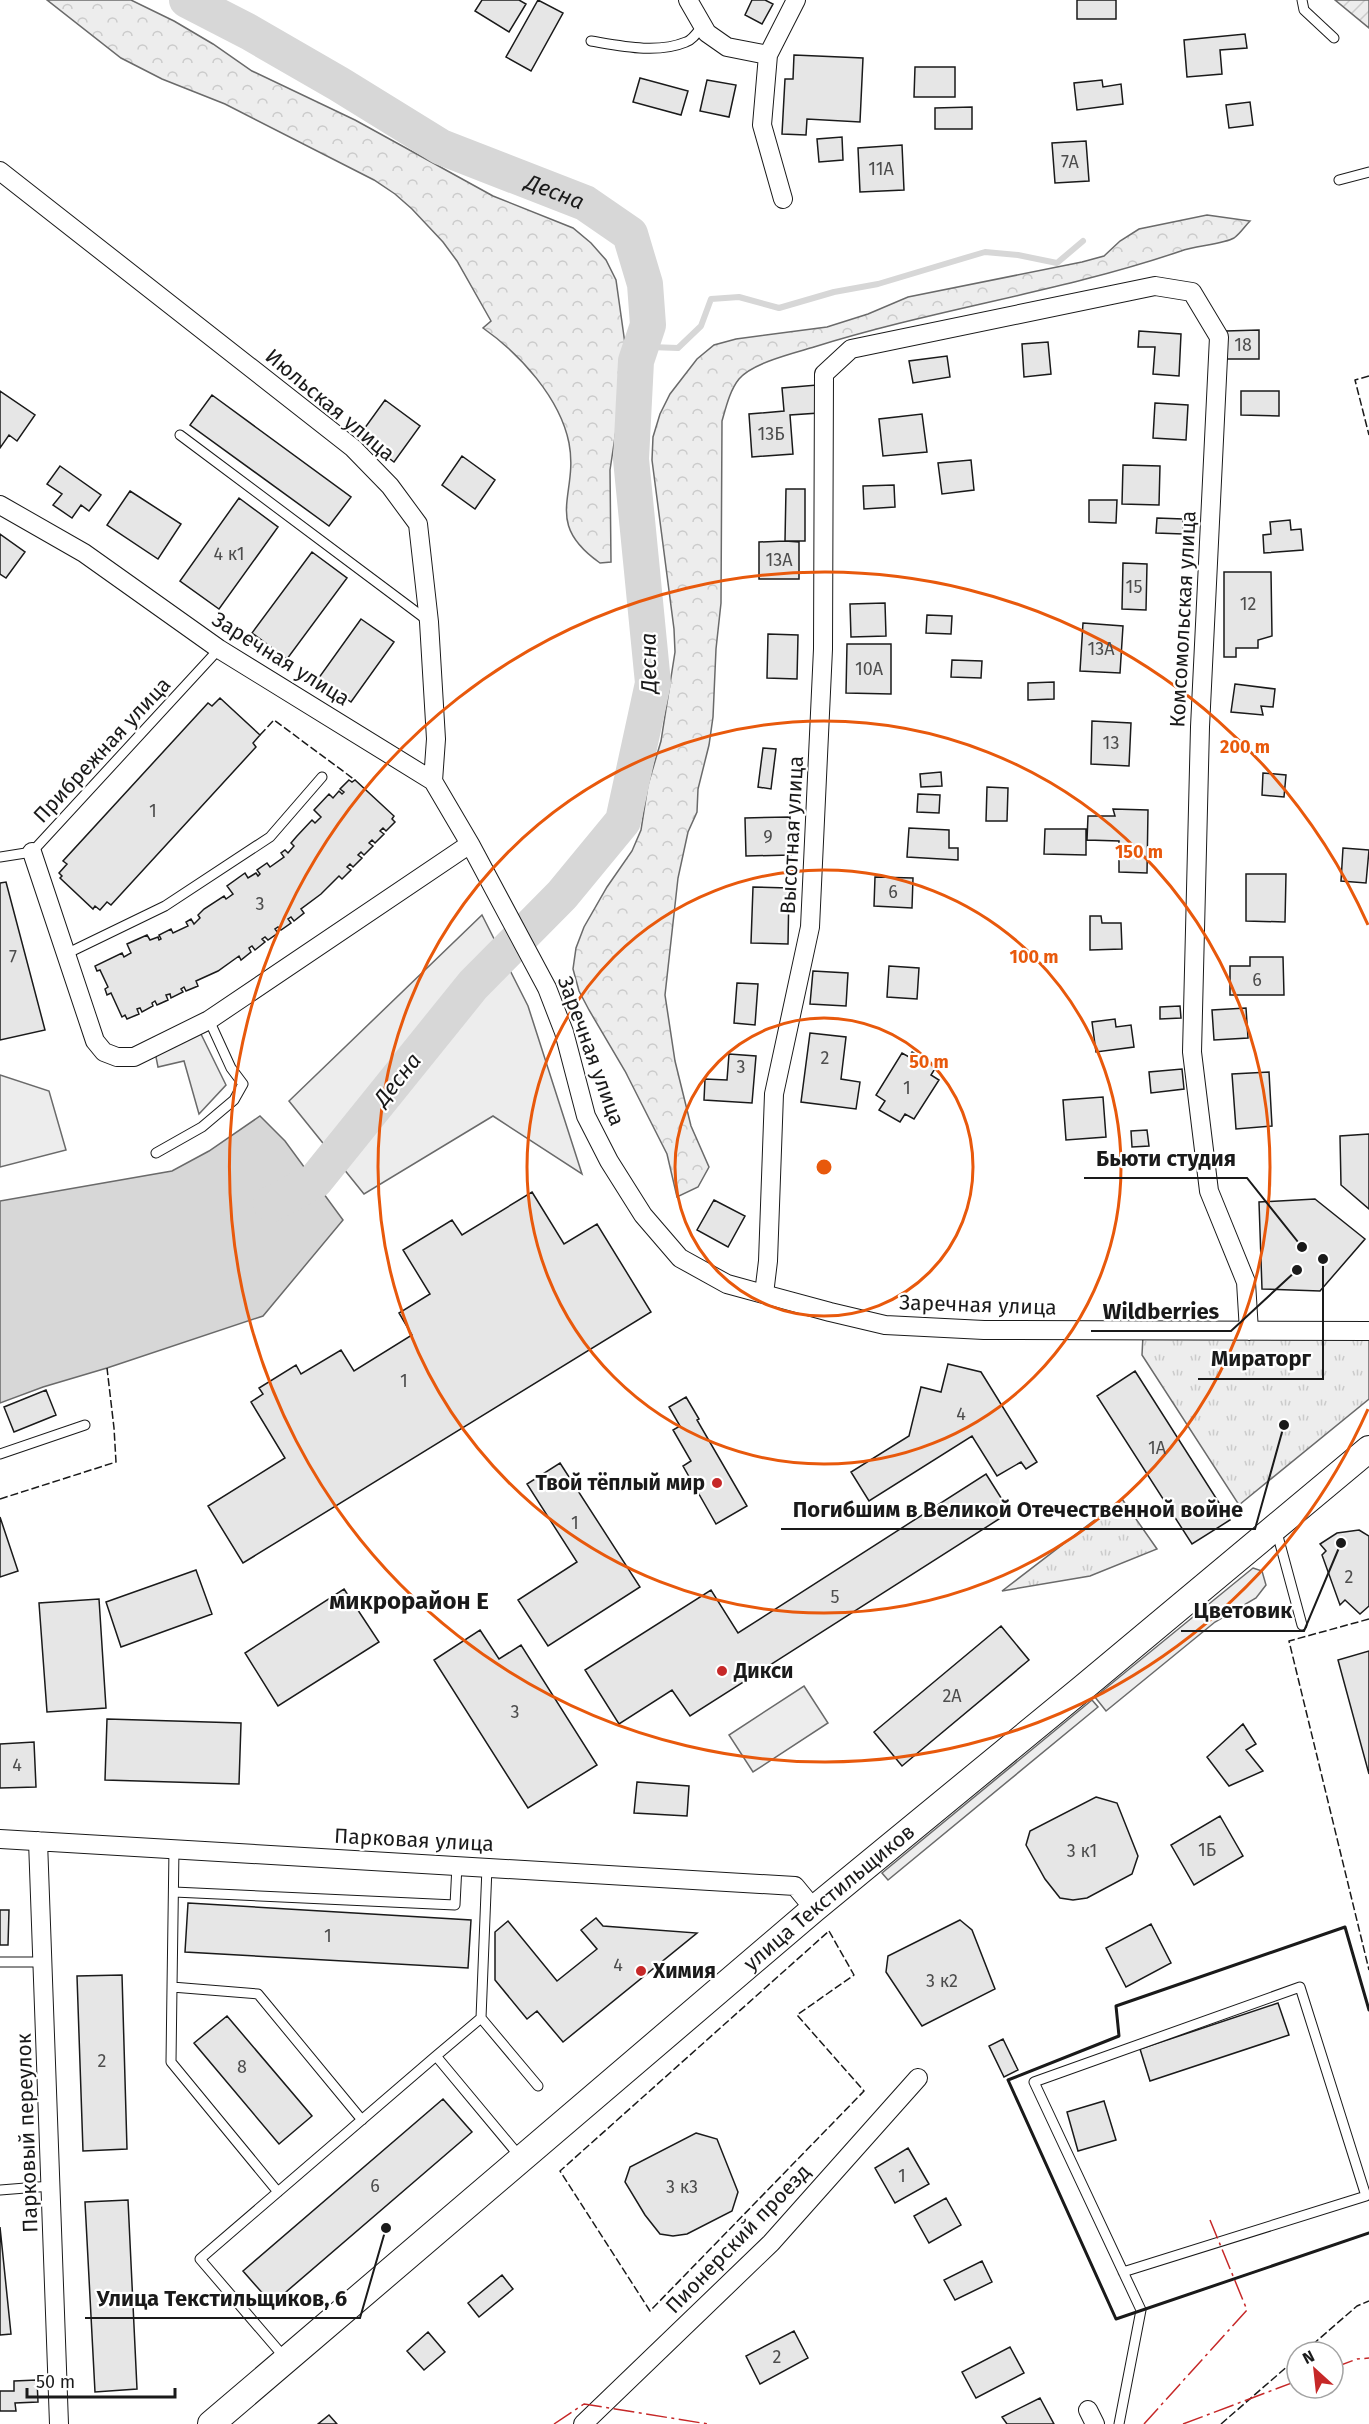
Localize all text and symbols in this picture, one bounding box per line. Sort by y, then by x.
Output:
house number: 7А [1061,151,1080,173]
house number: 11А [868,158,895,180]
water label: Десна [520,168,588,215]
house number: 18 [1234,334,1252,356]
street label: Июльская улица [260,343,400,467]
house number: 13Б [757,423,785,445]
street label: Комсомольская улица [1164,510,1202,728]
house number: 4 к1 [213,543,245,565]
house number: 13А [765,549,793,571]
house number: 15 [1126,576,1142,598]
house number: 12 [1240,593,1256,615]
street label: Заречная улица [207,606,355,712]
water label: Десна [634,633,663,695]
house number: 13А [1087,638,1115,660]
house number: 10А [855,658,884,680]
street label: Прибрежная улица [28,672,176,828]
house number: 13 [1103,732,1119,754]
text: 200 m [1220,736,1270,758]
street label: Высотная улица [775,755,809,915]
house number: 1 [149,800,157,822]
house number: 9 [763,826,773,848]
text: 150 m [1115,841,1163,863]
house number: 6 [888,881,898,903]
house number: 3 [256,893,264,915]
house number: 7 [9,946,17,968]
text: 100 m [1010,946,1058,968]
house number: 6 [1252,969,1262,991]
street label: Заречная улица [552,973,630,1129]
water label: Десна [367,1047,427,1113]
house number: 2 [821,1047,830,1069]
text: 50 m [909,1051,949,1073]
house number: 3 [737,1056,745,1078]
house number: 1 [903,1077,911,1099]
callout: Бьюти студия [1084,1138,1247,1178]
text: Бьюти студия [1096,1145,1236,1172]
centre of rings [814,1157,834,1177]
street label: Заречная улица [899,1289,1057,1321]
callout: Wildberries [1091,1291,1231,1331]
text: Wildberries [1103,1298,1220,1325]
callout: Мираторг [1198,1339,1323,1379]
text: Мираторг [1211,1345,1312,1372]
house number: 1 [400,1370,408,1392]
house number: 4 [956,1403,966,1425]
house number: 1А [1148,1437,1167,1459]
place label: Твой тёплый мир [535,1470,705,1496]
marker: Твой тёплый мир [710,1476,724,1490]
callout: Погибшим в Великой Отечественной войне [781,1489,1255,1529]
text: Погибшим в Великой Отечественной войне [793,1496,1243,1523]
house number: 1 [571,1512,579,1534]
house number: 2 [1345,1566,1354,1588]
house number: 5 [830,1586,840,1608]
district label: микрорайон Е [329,1587,489,1615]
callout: Цветовик [1181,1591,1304,1631]
text: Цветовик [1194,1597,1293,1624]
place label: Дикси [733,1658,793,1684]
marker: Дикси [715,1664,729,1678]
house number: 2А [942,1685,962,1707]
house number: 3 [511,1701,519,1723]
house number: 4 [12,1754,22,1776]
street label: улица Текстильщиков [738,1819,920,1976]
street label: Парковая улица [334,1823,494,1857]
house number: 1Б [1198,1839,1216,1861]
house number: 3 к1 [1067,1840,1097,1862]
house number: 1 [324,1925,332,1947]
house number: 4 [613,1954,623,1976]
place label: Химия [652,1958,716,1984]
marker: Химия [634,1964,648,1978]
house number: 3 к2 [926,1970,958,1992]
street label: Парковый переулок [11,2033,43,2233]
house number: 2 [98,2050,107,2072]
house number: 8 [237,2056,247,2078]
street label: Пионерский проезд [660,2159,816,2319]
house number: 1 [898,2165,906,2187]
house number: 6 [370,2175,380,2197]
house number: 3 к3 [666,2176,698,2198]
callout: Улица Текстильщиков, 6 [85,2278,360,2318]
text: Улица Текстильщиков, 6 [96,2285,347,2312]
north arrow [1285,2340,1345,2400]
house number: 2 [773,2346,782,2368]
text: N [1299,2346,1317,2368]
scale bar [27,2361,176,2399]
text: 50 m [36,2371,75,2393]

